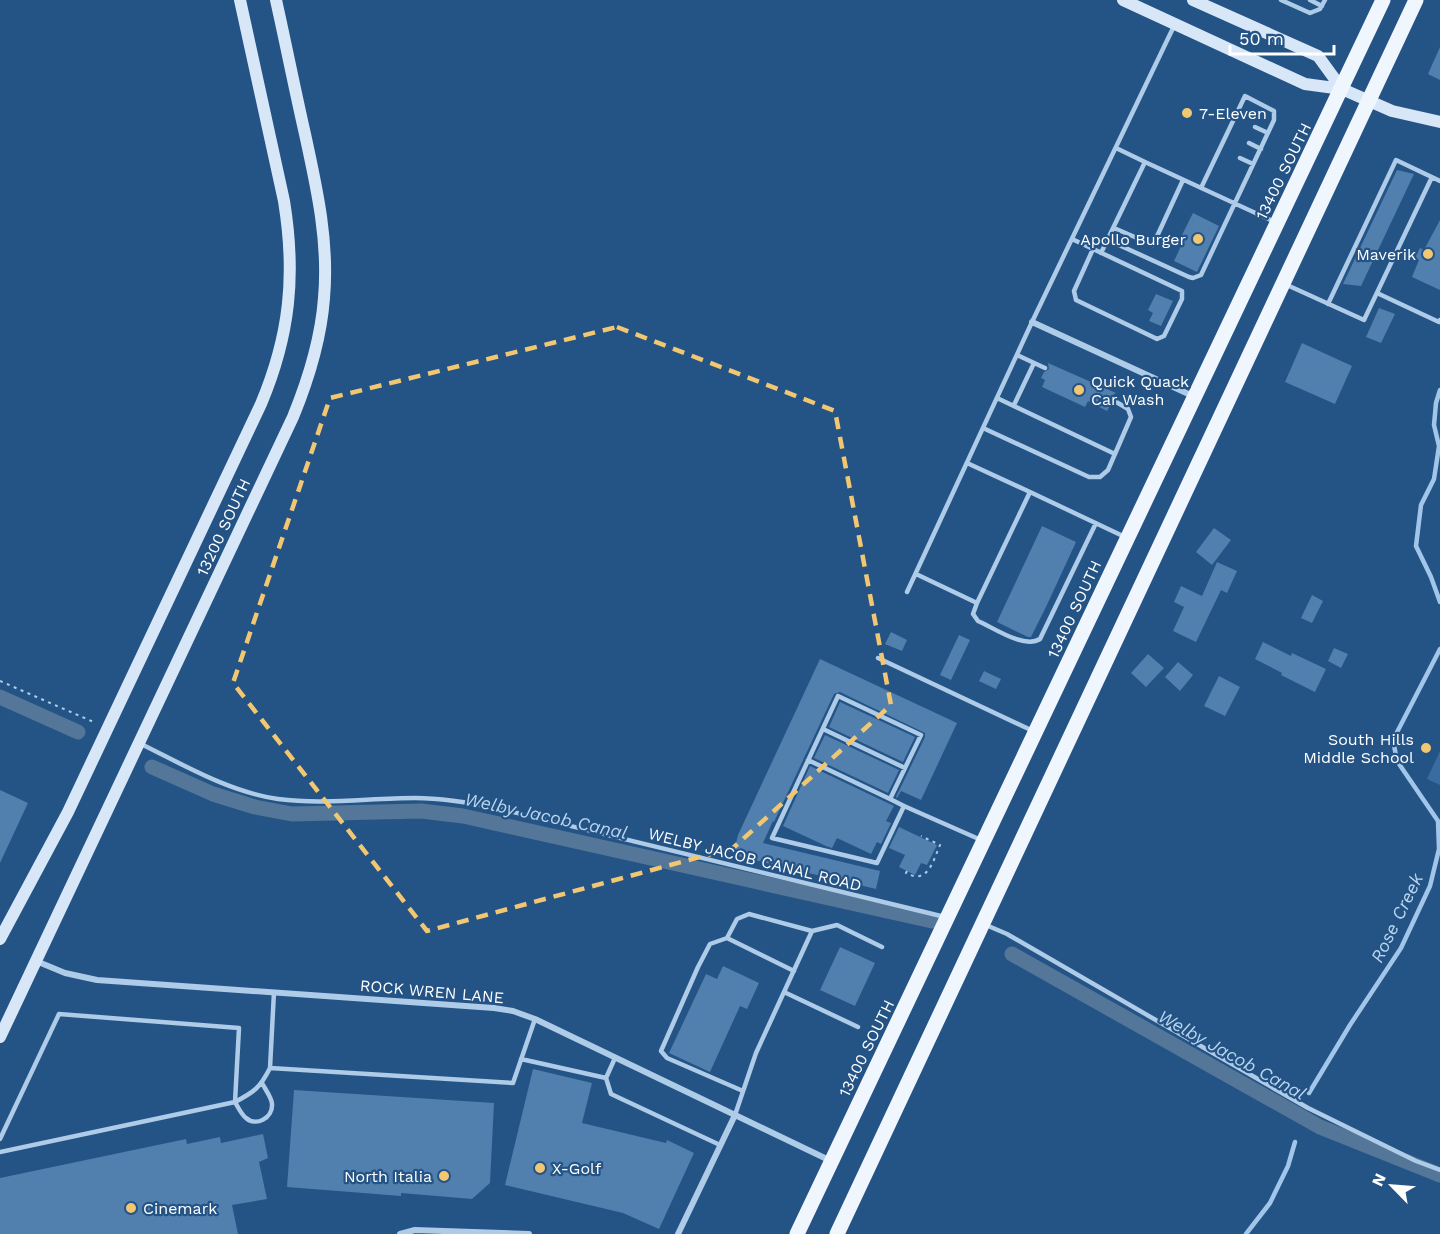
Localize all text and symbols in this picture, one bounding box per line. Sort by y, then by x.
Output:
scale bar [1230,18,1334,56]
text: 50 m [1239,28,1284,49]
place label: 7-Eleven [1199,104,1267,123]
marker: 7-Eleven [1180,106,1194,120]
street label: 13400 SOUTH [1252,120,1315,223]
place label: Apollo Burger [1080,230,1186,249]
marker: Apollo Burger [1191,232,1205,246]
place label: Maverik [1356,245,1416,264]
marker: Maverik [1421,247,1435,261]
place label: Quick Quack Car Wash [1091,372,1189,409]
marker: Quick Quack Car Wash [1072,383,1086,397]
street label: 13200 SOUTH [193,476,254,579]
street label: 13400 SOUTH [1044,557,1105,661]
place label: South Hills Middle School [1303,730,1414,767]
marker: South Hills Middle School [1419,741,1433,755]
water label: Welby Jacob Canal [463,788,629,843]
street label: WELBY JACOB CANAL ROAD [646,824,864,895]
water label: Rose Creek [1366,869,1428,966]
street label: ROCK WREN LANE [359,976,505,1007]
street label: 13400 SOUTH [835,997,898,1100]
water label: Welby Jacob Canal [1155,1005,1310,1104]
north arrow [1362,1156,1422,1216]
place label: X-Golf [552,1159,602,1178]
marker: X-Golf [533,1161,547,1175]
place label: North Italia [344,1167,432,1186]
marker: North Italia [437,1169,451,1183]
text: N [1368,1170,1390,1189]
place label: Cinemark [143,1199,217,1218]
marker: Cinemark [124,1201,138,1215]

